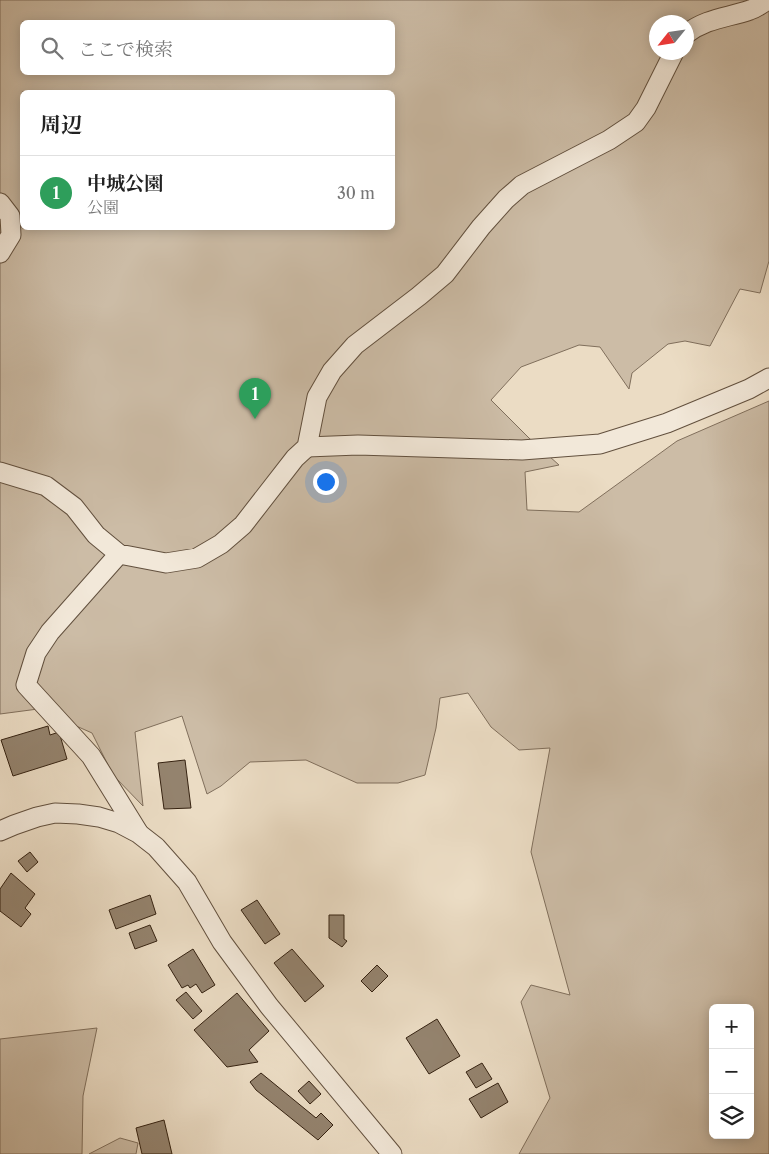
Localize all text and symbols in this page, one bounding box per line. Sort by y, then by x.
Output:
north arrow [649,15,694,60]
search box [20,20,395,75]
icon: search [38,34,66,62]
text: ここで検索 [78,38,173,61]
text: 周辺 [40,112,82,137]
text: 中城公園 [87,172,163,195]
text: 1 [52,183,60,203]
text: 30 m [337,183,375,203]
text: 公園 [87,197,119,217]
pin: 1 [239,378,271,419]
your location [313,469,339,495]
map controls [709,1004,754,1139]
button: + [709,1004,754,1049]
button: − [709,1049,754,1094]
button: layers [709,1094,754,1139]

